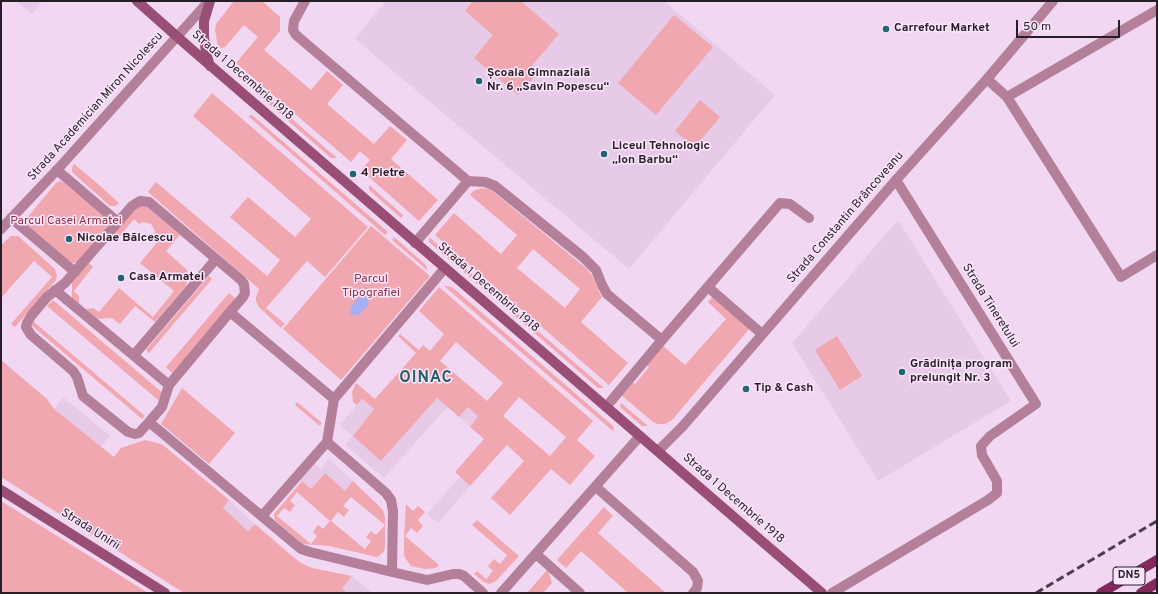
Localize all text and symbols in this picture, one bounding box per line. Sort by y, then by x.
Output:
scale bar [1018,12,1122,38]
text: 50 m [1023,19,1051,35]
place label: Carrefour Market [894,22,990,36]
marker: Carrefour Market [881,24,891,34]
street label: Strada 1 Decembrie 1918 [188,28,296,124]
street label: Strada Academician Miron Nicolescu [25,30,167,184]
place label: Școala Gimnazială Nr. 6 „Savin Popescu“ [487,67,609,95]
marker: Școala Gimnazială Nr. 6 „Savin Popescu“ [474,76,484,86]
place label: Liceul Tehnologic „Ion Barbu“ [612,140,710,168]
marker: Liceul Tehnologic „Ion Barbu“ [599,149,609,159]
street label: Strada Constantin Brâncoveanu [785,149,907,287]
place label: 4 Pietre [361,167,405,181]
marker: 4 Pietre [348,169,358,179]
park label: Parcul Casei Armatei [10,215,122,229]
place label: Nicolae Bălcescu [77,232,173,246]
marker: Nicolae Bălcescu [64,234,74,244]
street label: Strada 1 Decembrie 1918 [434,240,542,336]
street label: Strada Tineretului [958,261,1022,351]
place label: Casa Armatei [129,271,204,285]
marker: Casa Armatei [116,273,126,283]
park label: Parcul Tipografiei [342,273,400,301]
place label: Grădinița program prelungit Nr. 3 [910,358,1012,386]
marker: Grădinița program prelungit Nr. 3 [897,367,907,377]
district label: OINAC [399,369,453,389]
place label: Tip & Cash [754,382,813,396]
marker: Tip & Cash [741,384,751,394]
street label: Strada 1 Decembrie 1918 [679,451,787,547]
street label: Strada Unirii [58,506,122,554]
road number: DN5 [1113,567,1145,585]

